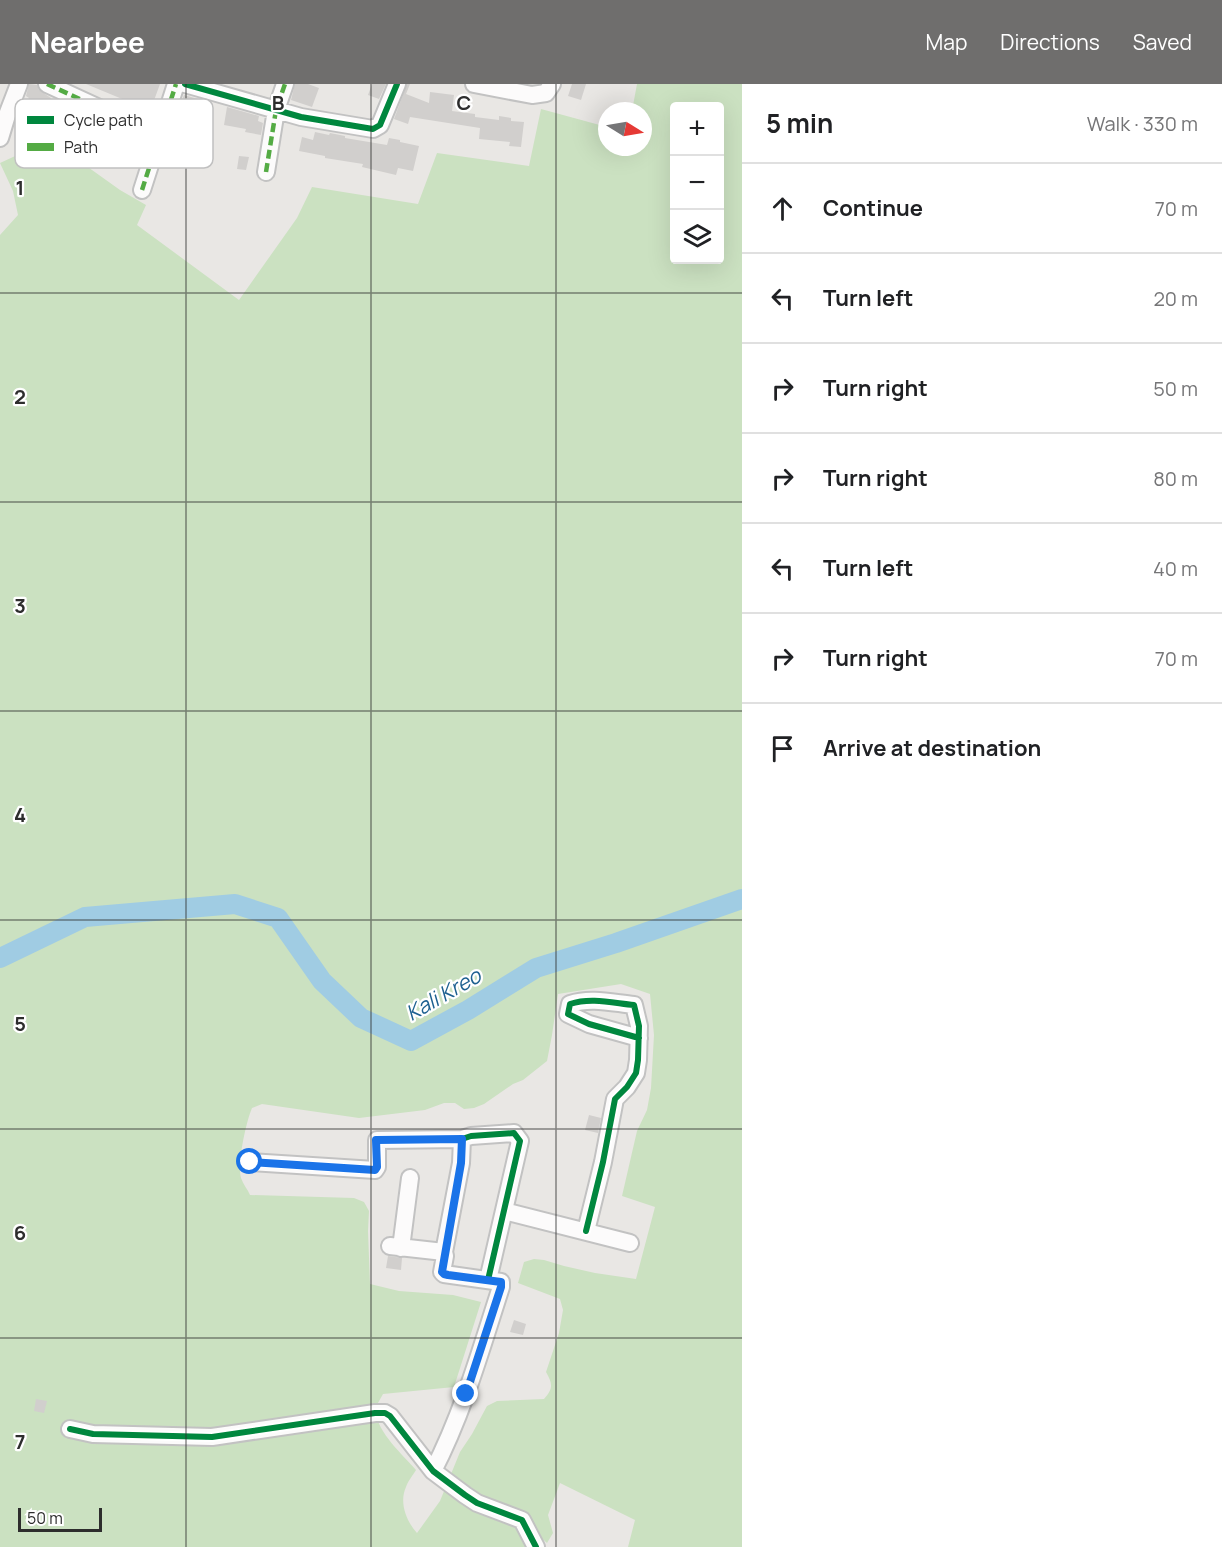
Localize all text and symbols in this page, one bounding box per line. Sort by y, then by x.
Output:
text: Nearbee [30,23,145,61]
text: Map [926,28,967,56]
text: Directions [1000,28,1100,56]
text: Saved [1133,28,1192,56]
text: B [272,89,285,116]
text: C [457,89,471,116]
legend [15,99,213,168]
north arrow [598,102,652,156]
map controls [670,102,724,264]
button: + [670,102,724,156]
text: 5 min [766,105,833,141]
text: Cycle path [64,109,143,131]
text: Walk · 330 m [1087,110,1198,137]
text: Path [64,136,98,158]
button: − [670,156,724,210]
text: 1 [16,174,24,201]
icon: ahead [766,192,799,225]
text: Continue [823,193,923,223]
text: 70 m [1155,195,1198,222]
button: layers [670,210,724,264]
icon: left [766,282,799,315]
text: Turn left [823,283,913,313]
text: 20 m [1153,285,1198,312]
icon: right [766,372,799,405]
text: Turn right [823,373,928,403]
text: 50 m [1153,375,1198,402]
text: 2 [14,383,26,410]
icon: right [766,462,799,495]
text: Turn right [823,463,928,493]
text: 80 m [1153,465,1198,492]
icon: left [766,552,799,585]
text: Turn left [823,553,913,583]
text: 40 m [1153,555,1198,582]
text: 3 [14,592,26,619]
icon: right [766,642,799,675]
text: Turn right [823,643,928,673]
text: 70 m [1155,645,1198,672]
icon: arrive [766,732,799,765]
text: Arrive at destination [823,733,1041,763]
text: 4 [14,801,26,828]
water label: Kali Kreo [400,960,487,1027]
text: 5 [14,1010,26,1037]
route start [236,1148,262,1174]
text: 6 [14,1219,26,1246]
route end [452,1380,478,1406]
text: 7 [15,1428,25,1455]
scale bar [18,1505,102,1532]
text: 50 m [27,1507,63,1529]

